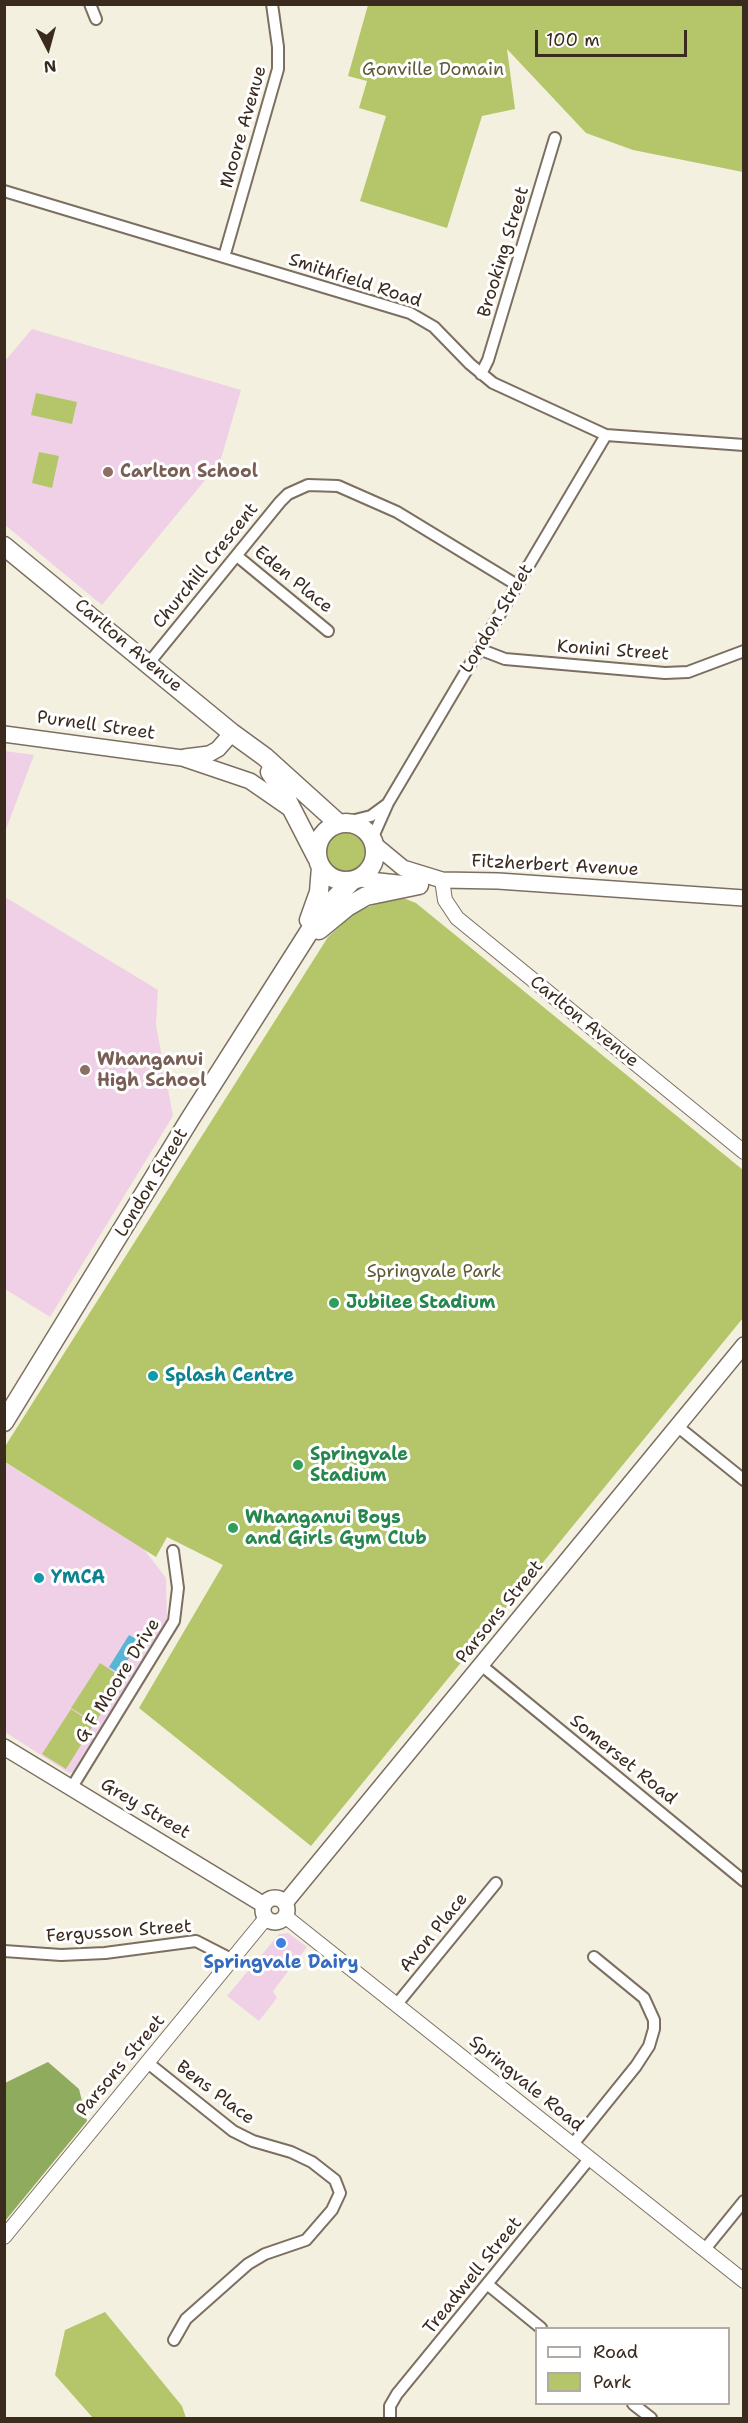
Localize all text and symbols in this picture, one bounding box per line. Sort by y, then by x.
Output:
north arrow [18,18,78,78]
scale bar [538,18,690,56]
text: 100 m [546,28,600,52]
text: N [43,55,57,78]
park label: Gonville Domain [362,59,504,81]
street label: Moore Avenue [216,63,272,191]
street label: Brooking Street [474,184,534,320]
street label: Smithfield Road [286,249,424,313]
place label: Carlton School [120,461,258,483]
marker: Carlton School [101,465,115,479]
street label: Churchill Crescent [149,499,263,633]
street label: Eden Place [249,542,337,618]
street label: London Street [456,561,538,677]
street label: Carlton Avenue [70,595,186,697]
street label: Konini Street [556,636,670,666]
street label: Purnell Street [35,707,157,745]
street label: Fitzherbert Avenue [471,851,639,881]
street label: Carlton Avenue [525,972,643,1072]
place label: Whanganui High School [97,1049,206,1092]
marker: Whanganui High School [78,1063,92,1077]
street label: London Street [111,1125,193,1241]
park label: Springvale Park [367,1261,501,1283]
place label: Jubilee Stadium [346,1292,495,1314]
marker: Jubilee Stadium [327,1296,341,1310]
place label: Splash Centre [165,1365,294,1387]
marker: Splash Centre [146,1369,160,1383]
place label: Springvale Stadium [310,1444,408,1486]
marker: Springvale Stadium [291,1458,305,1472]
place label: Whanganui Boys and Girls Gym Club [245,1507,427,1550]
marker: Whanganui Boys and Girls Gym Club [226,1521,240,1535]
street label: Parsons Street [452,1556,548,1668]
place label: YMCA [51,1567,105,1589]
marker: YMCA [32,1571,46,1585]
street label: G F Moore Drive [71,1615,165,1747]
street label: Somerset Road [565,1710,681,1810]
street label: Grey Street [96,1774,194,1844]
street label: Avon Place [395,1889,473,1977]
street label: Fergusson Street [45,1916,193,1948]
marker: Springvale Dairy [274,1936,288,1950]
place label: Springvale Dairy [204,1952,358,1974]
street label: Parsons Street [72,2011,170,2121]
street label: Springvale Road [464,2031,588,2137]
street label: Bens Place [172,2057,258,2129]
street label: Treadwell Street [419,2213,527,2339]
legend [535,2327,730,2405]
text: Road [593,2340,638,2364]
text: Park [593,2370,632,2394]

